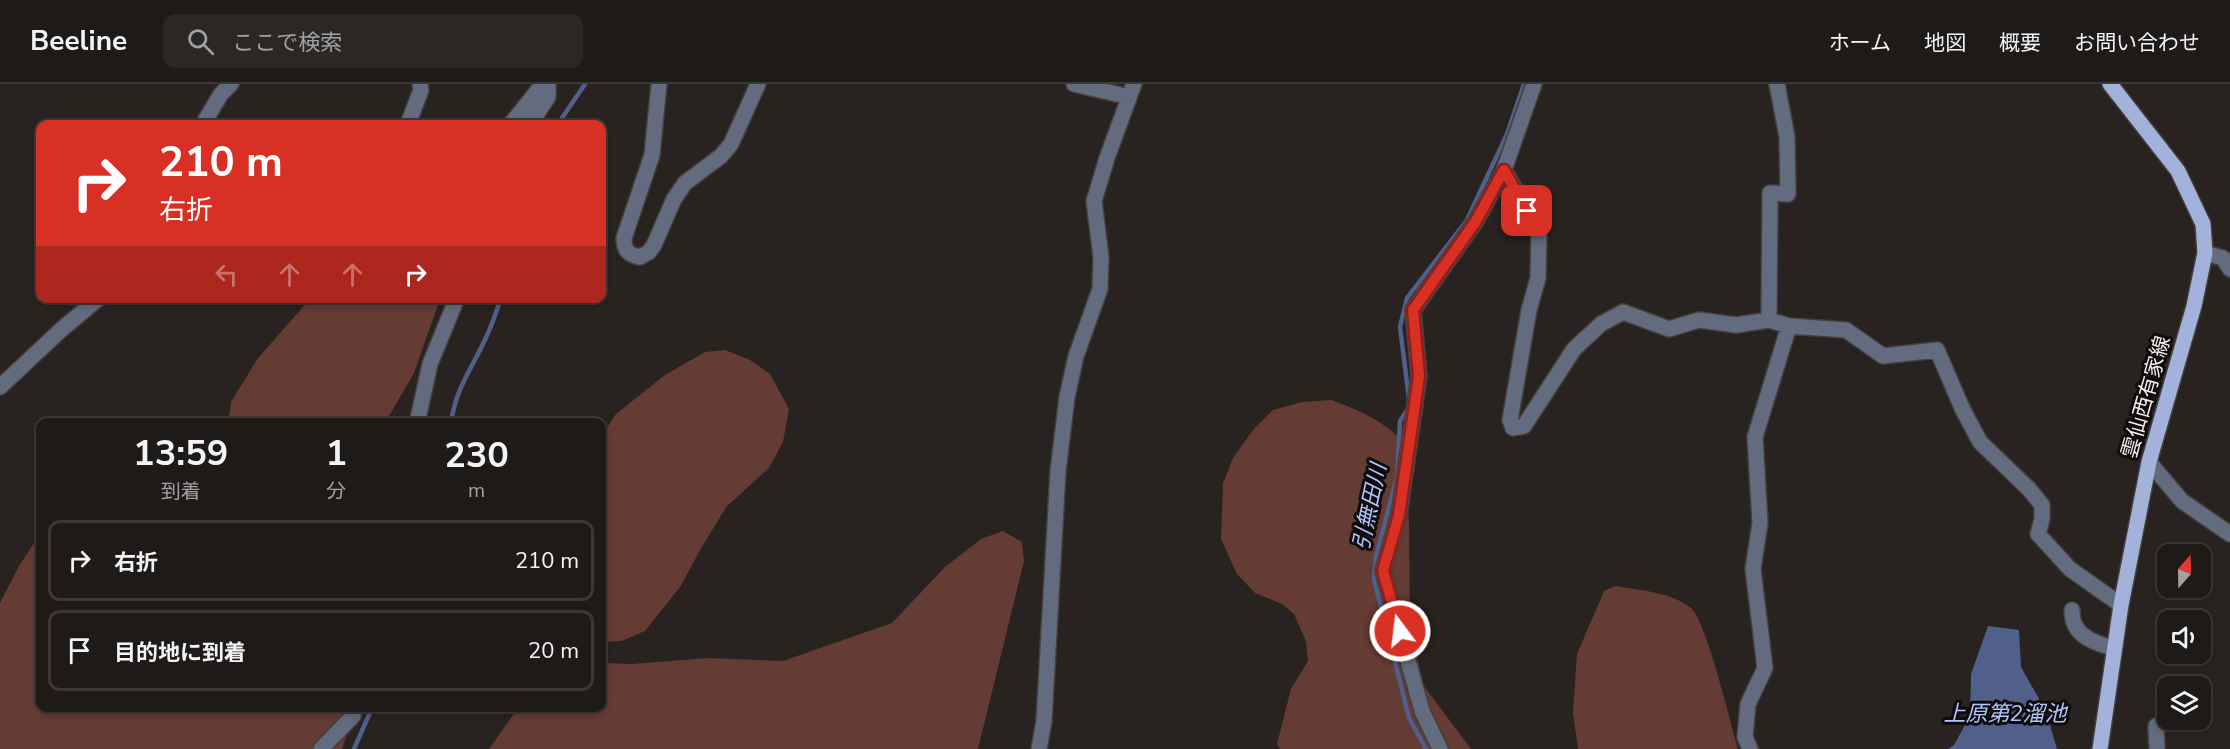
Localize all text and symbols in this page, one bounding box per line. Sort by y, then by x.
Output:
search box [163,14,583,68]
text: Beeline [30,22,127,60]
icon: search [184,25,217,58]
text: ここで検索 [232,28,342,58]
text: ホーム [1829,29,1891,57]
text: 地図 [1924,29,1966,57]
text: 概要 [1999,29,2041,57]
text: お問い合わせ [2074,29,2200,57]
text: 210 m [159,134,283,191]
icon: right [60,144,138,222]
pin [1501,185,1552,236]
text: 右折 [159,192,213,229]
icon: arrive [1510,194,1543,227]
icon: left [210,258,243,291]
icon: ahead [273,258,306,291]
icon: ahead [336,258,369,291]
icon: right [399,258,432,291]
street label: 雲仙西有家線 [2115,333,2177,461]
text: 13:59 [133,429,228,478]
text: 1 [325,429,347,478]
text: 230 [444,431,509,480]
water label: 引無田川 [1346,459,1394,553]
text: m [468,477,485,504]
text: 到着 [161,478,201,505]
text: 分 [326,478,346,505]
icon: right [63,544,96,577]
north arrow [2157,544,2211,598]
map controls [2157,544,2211,730]
text: 210 m [515,546,579,576]
text: 右折 [114,548,158,578]
position arrow [1368,599,1432,663]
button: sound [2157,610,2211,664]
icon: arrive [63,634,96,667]
text: 20 m [528,636,579,666]
text: 目的地に到着 [114,638,246,668]
button: layers [2157,676,2211,730]
water label: 上原第2溜池 [1943,699,2069,729]

